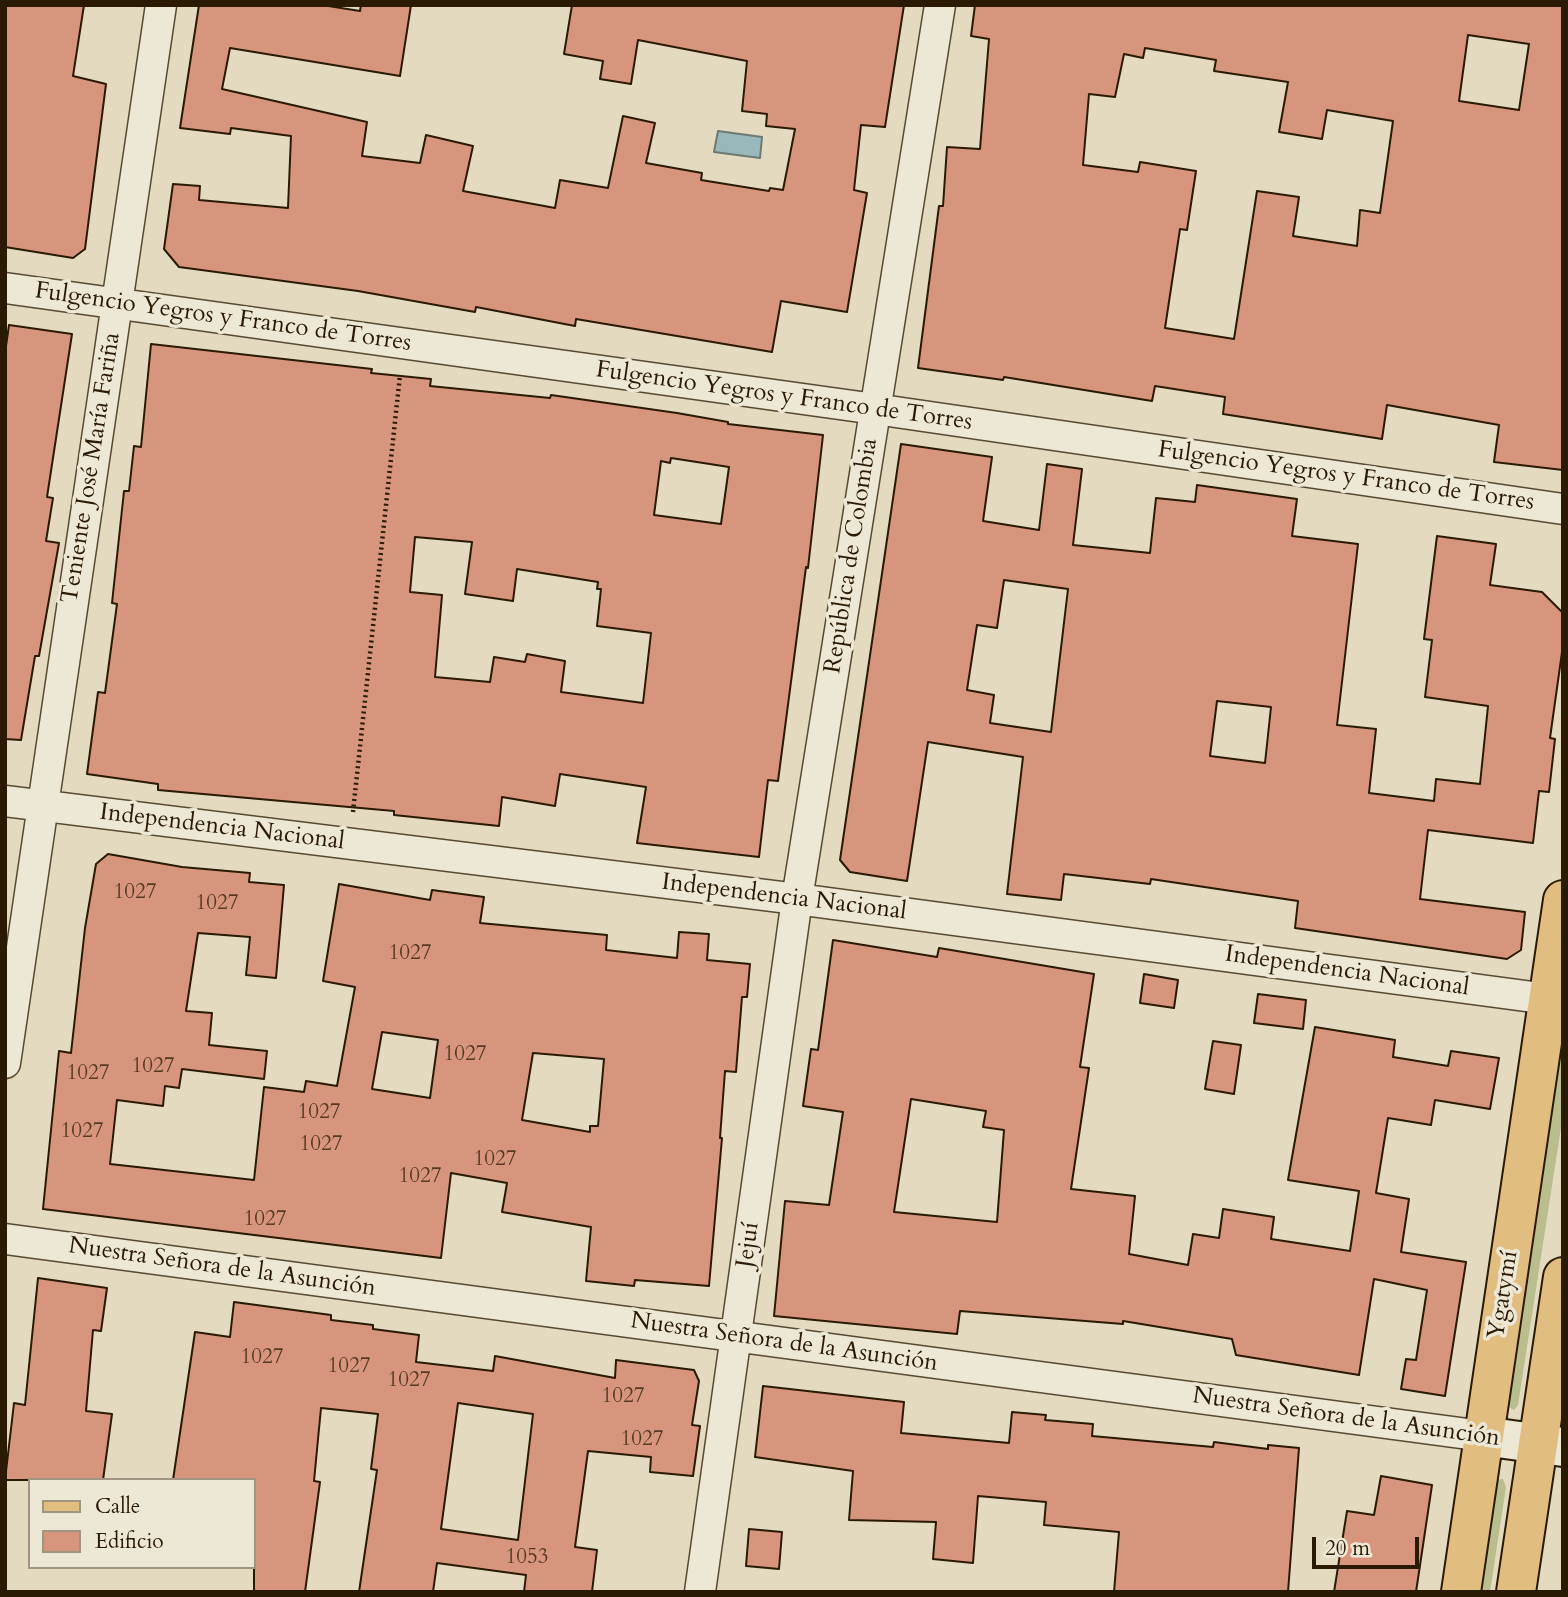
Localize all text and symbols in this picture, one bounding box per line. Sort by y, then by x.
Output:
street label: Fulgencio Yegros y Franco de Torres [33,277,413,359]
street label: Teniente José María Fariña [56,331,128,605]
street label: Fulgencio Yegros y Franco de Torres [594,356,974,438]
street label: República de Colombia [819,436,885,676]
street label: Fulgencio Yegros y Franco de Torres [1156,436,1536,518]
street label: Independencia Nacional [98,799,346,857]
street label: Independencia Nacional [660,869,908,927]
house number: 1027 [113,880,157,906]
house number: 1027 [195,891,239,917]
house number: 1027 [388,941,432,967]
street label: Independencia Nacional [1223,941,1471,1003]
house number: 1027 [443,1042,487,1068]
house number: 1027 [131,1054,175,1080]
house number: 1027 [66,1061,110,1087]
house number: 1027 [297,1100,341,1126]
house number: 1027 [60,1119,104,1145]
house number: 1027 [299,1132,343,1158]
house number: 1027 [473,1147,517,1173]
house number: 1027 [398,1164,442,1190]
house number: 1027 [243,1207,287,1233]
street label: Jejuí [732,1220,766,1270]
street label: Nuestra Señora de la Asunción [66,1232,378,1304]
street label: Ygatymí [1483,1249,1525,1341]
street label: Nuestra Señora de la Asunción [628,1307,940,1379]
house number: 1027 [240,1345,284,1371]
house number: 1027 [327,1354,371,1380]
house number: 1027 [387,1368,431,1394]
street label: Nuestra Señora de la Asunción [1190,1382,1502,1454]
house number: 1027 [601,1384,645,1410]
house number: 1027 [620,1427,664,1453]
legend [28,1478,256,1569]
text: Calle [95,1492,140,1521]
scale bar [1316,1524,1423,1568]
text: Edificio [95,1527,164,1556]
text: 20 m [1325,1534,1370,1563]
house number: 1053 [505,1545,549,1571]

